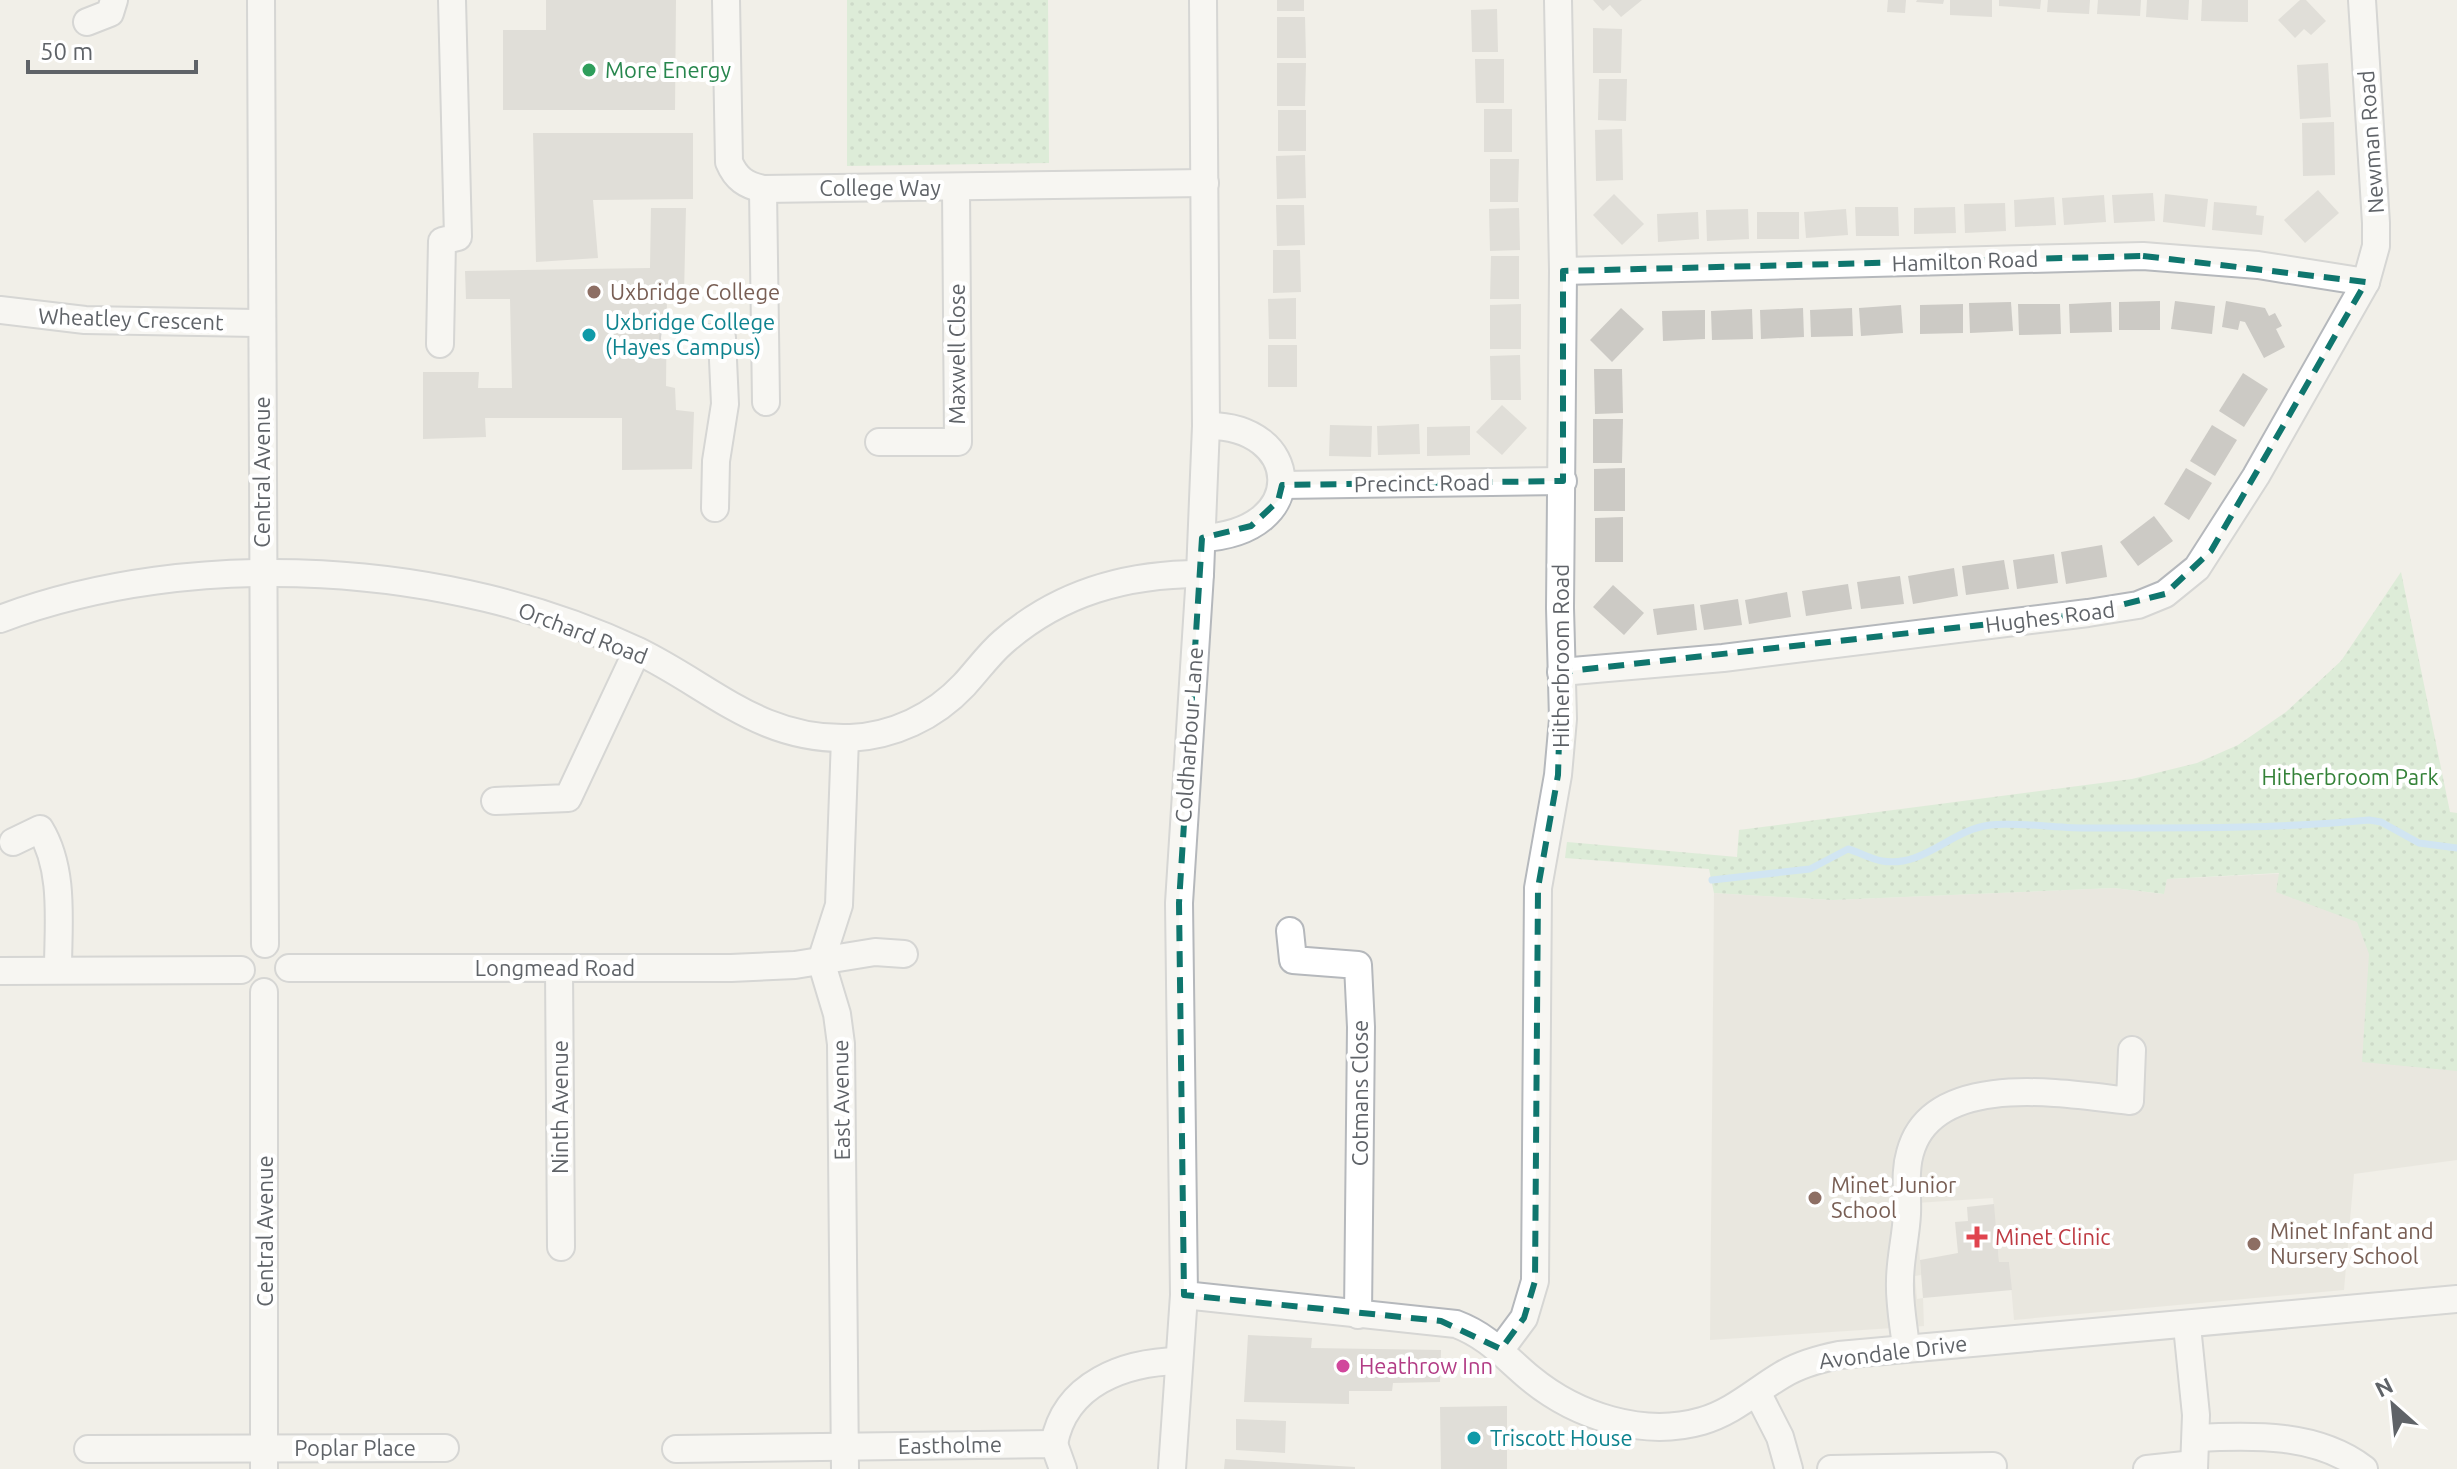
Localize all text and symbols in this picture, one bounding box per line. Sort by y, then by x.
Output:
scale bar [28,24,196,74]
text: 50 m [40,38,93,65]
place label: More Energy [605,57,731,82]
marker: More Energy [580,61,598,79]
street label: Newman Road [2353,70,2388,214]
street label: College Way [819,175,941,200]
street label: Hamilton Road [1891,245,2039,276]
place label: Uxbridge College [610,279,780,304]
marker: Uxbridge College [585,283,603,301]
street label: Maxwell Close [944,283,969,425]
street label: Wheatley Crescent [38,303,225,334]
place label: Uxbridge College (Hayes Campus) [605,309,775,360]
marker: Uxbridge College (Hayes Campus) [580,326,598,344]
street label: Central Avenue [249,396,274,548]
street label: Precinct Road [1354,469,1490,496]
street label: Hitherbroom Road [1548,564,1573,748]
street label: Orchard Road [515,596,651,669]
street label: Hughes Road [1984,596,2116,637]
street label: Coldharbour Lane [1170,646,1207,824]
park label: Hitherbroom Park [2261,764,2439,789]
street label: Longmead Road [475,955,635,980]
street label: Cotmans Close [1347,1020,1372,1166]
street label: East Avenue [827,1039,854,1161]
street label: Ninth Avenue [547,1040,572,1174]
street label: Central Avenue [252,1155,277,1307]
place label: Minet Junior School [1831,1172,1957,1222]
marker: Minet Junior School [1806,1189,1824,1207]
place label: Minet Infant and Nursery School [2270,1218,2434,1268]
place label: Minet Clinic [1995,1224,2111,1249]
marker: Minet Clinic [1966,1226,1988,1248]
marker: Minet Infant and Nursery School [2245,1235,2263,1253]
street label: Avondale Drive [1817,1330,1969,1373]
place label: Heathrow Inn [1359,1353,1493,1378]
marker: Heathrow Inn [1334,1357,1352,1375]
north arrow [2353,1365,2433,1445]
text: N [2371,1372,2397,1402]
place label: Triscott House [1490,1425,1633,1450]
marker: Triscott House [1465,1429,1483,1447]
street label: Eastholme [898,1431,1002,1458]
street label: Poplar Place [294,1435,416,1460]

